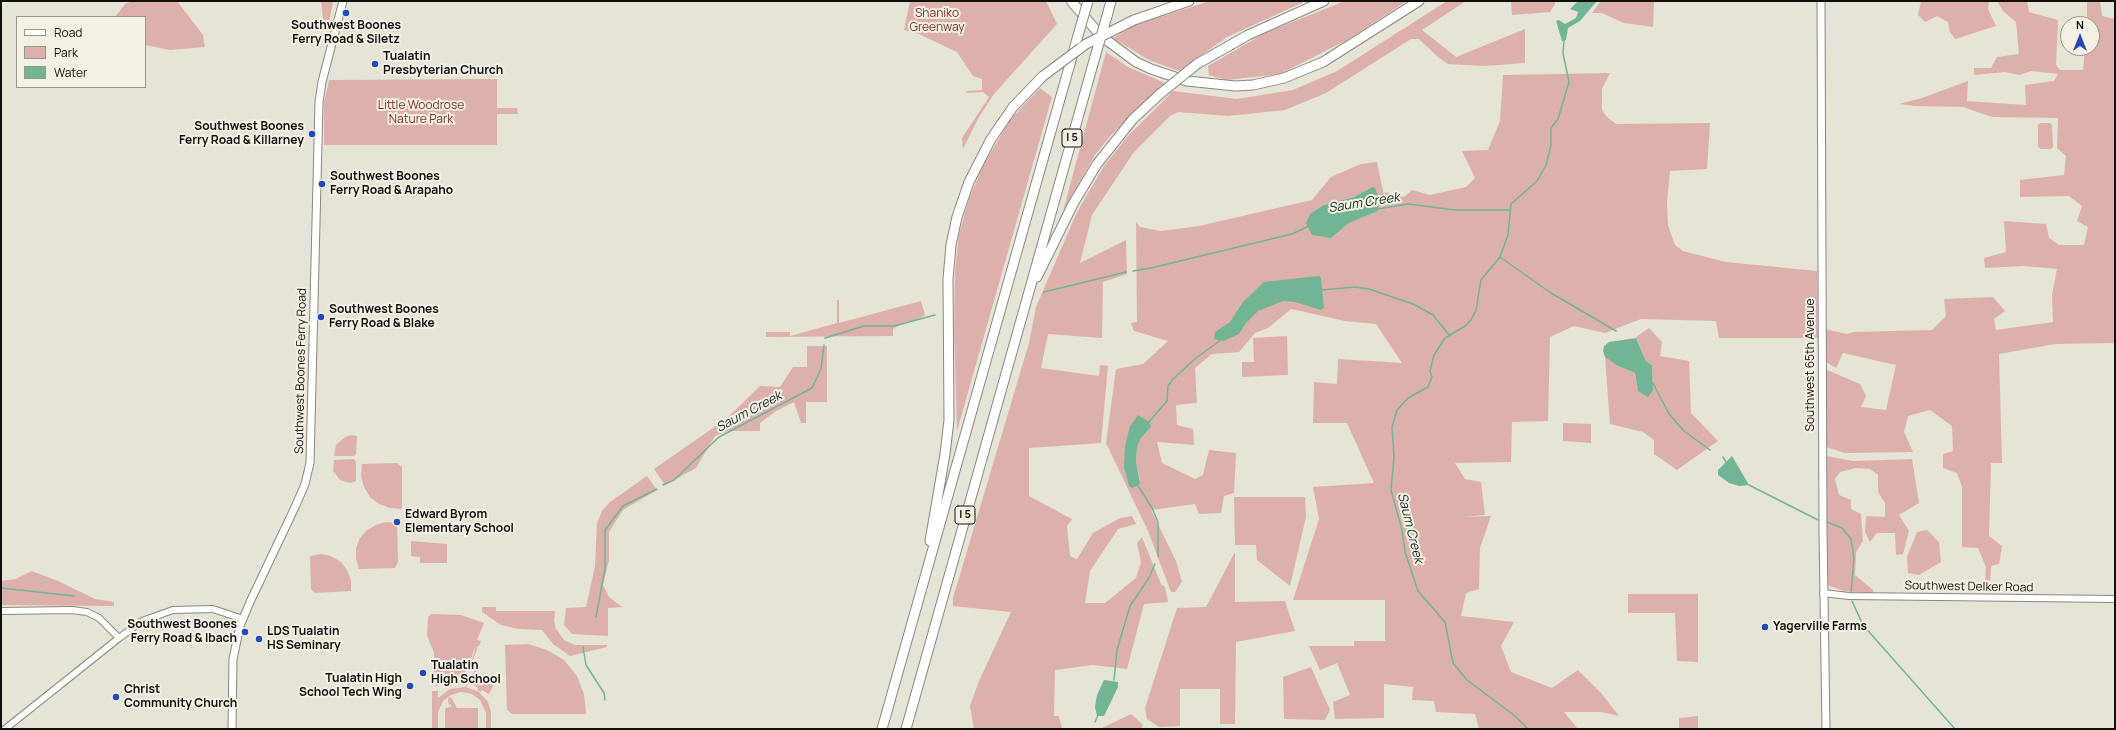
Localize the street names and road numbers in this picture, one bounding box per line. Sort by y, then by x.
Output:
road number: I 5 [1062,129,1082,147]
street label: Southwest Boones Ferry Road [292,288,310,454]
street label: Southwest 65th Avenue [1804,299,1818,431]
road number: I 5 [955,506,975,524]
street label: Southwest Delker Road [1904,579,2034,595]

